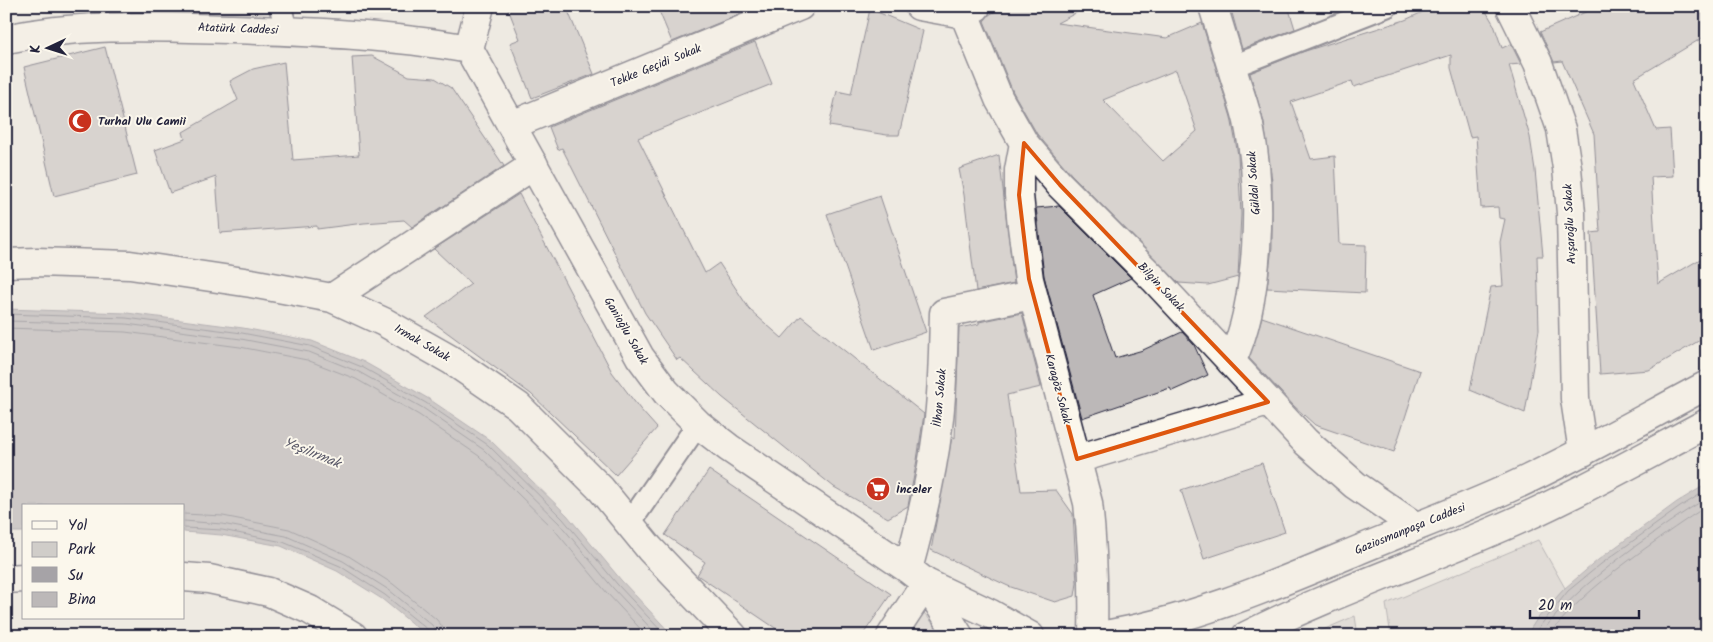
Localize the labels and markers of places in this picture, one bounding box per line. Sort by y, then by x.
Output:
mosque icon: Turhal Ulu Camii [67,108,93,134]
place label: Turhal Ulu Camii [98,112,187,131]
supermarket icon: İnceler [865,476,891,502]
place label: İnceler [896,480,932,499]

